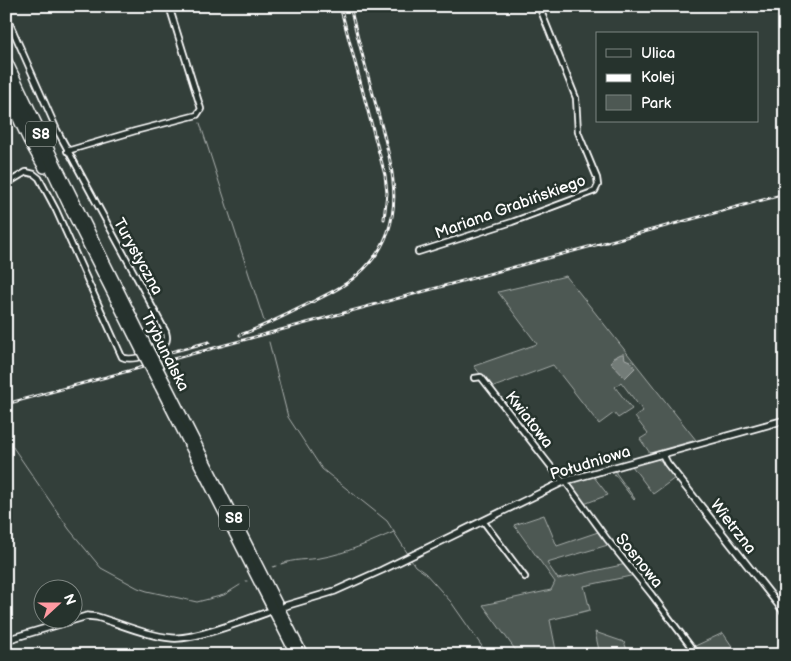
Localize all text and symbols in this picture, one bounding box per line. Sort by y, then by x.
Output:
legend [596,32,758,122]
text: Ulica [641,44,675,63]
text: Kolej [641,68,675,87]
text: Park [641,94,672,113]
road number: S8 [26,122,56,146]
street label: Mariana Grabińskiego [432,171,589,244]
street label: Turystyczna [109,215,167,298]
street label: Trybunalska [137,309,193,395]
street label: Kwiatowa [501,388,557,452]
street label: Południowa [548,442,633,485]
street label: Wietrzna [706,496,760,558]
road number: S8 [219,506,249,530]
street label: Sosnowa [611,530,666,592]
north arrow [32,578,82,628]
text: N [60,592,79,607]

